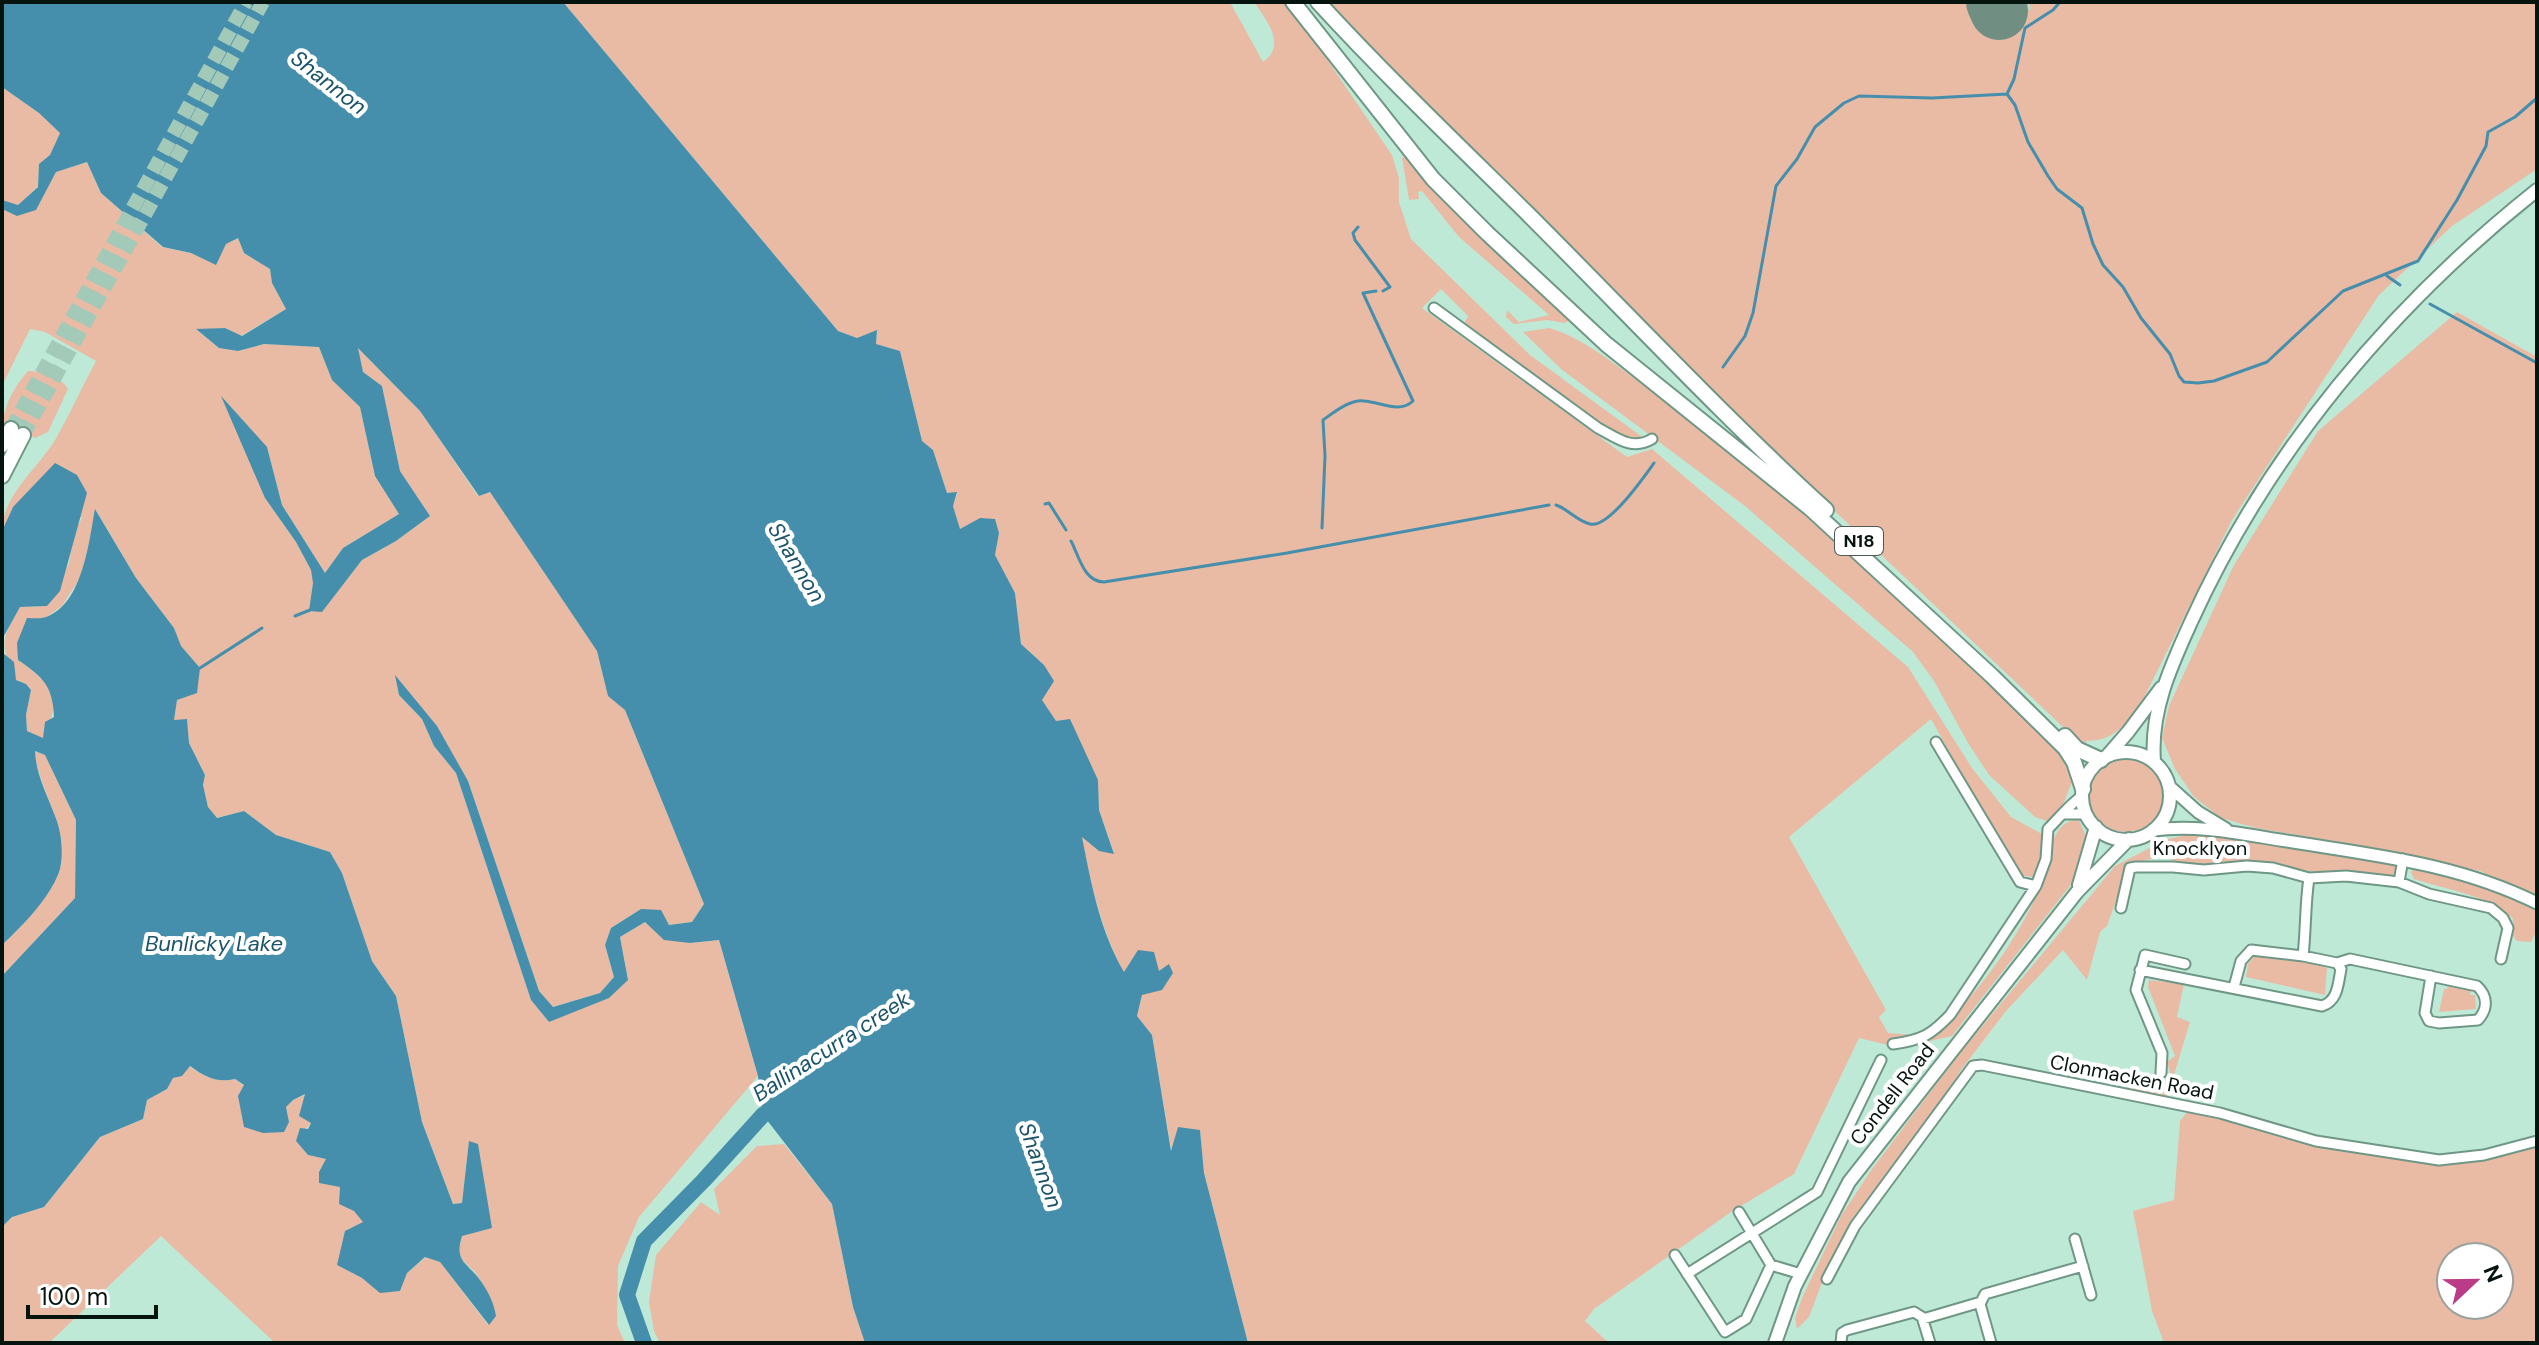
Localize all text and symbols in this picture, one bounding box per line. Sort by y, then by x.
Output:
water label: Shannon [285,44,373,121]
water label: Shannon [761,517,832,608]
road number: N18 [1835,527,1883,555]
street label: Knocklyon [2153,835,2247,861]
water label: Bunlicky Lake [145,929,283,958]
water label: Ballinacurra creek [747,984,916,1108]
street label: Condell Road [1844,1038,1940,1150]
street label: Clonmacken Road [2048,1048,2216,1106]
water label: Shannon [1012,1119,1069,1212]
north arrow [2435,1241,2515,1321]
text: N [2477,1261,2510,1287]
scale bar [28,1269,156,1319]
text: 100 m [40,1281,108,1312]

